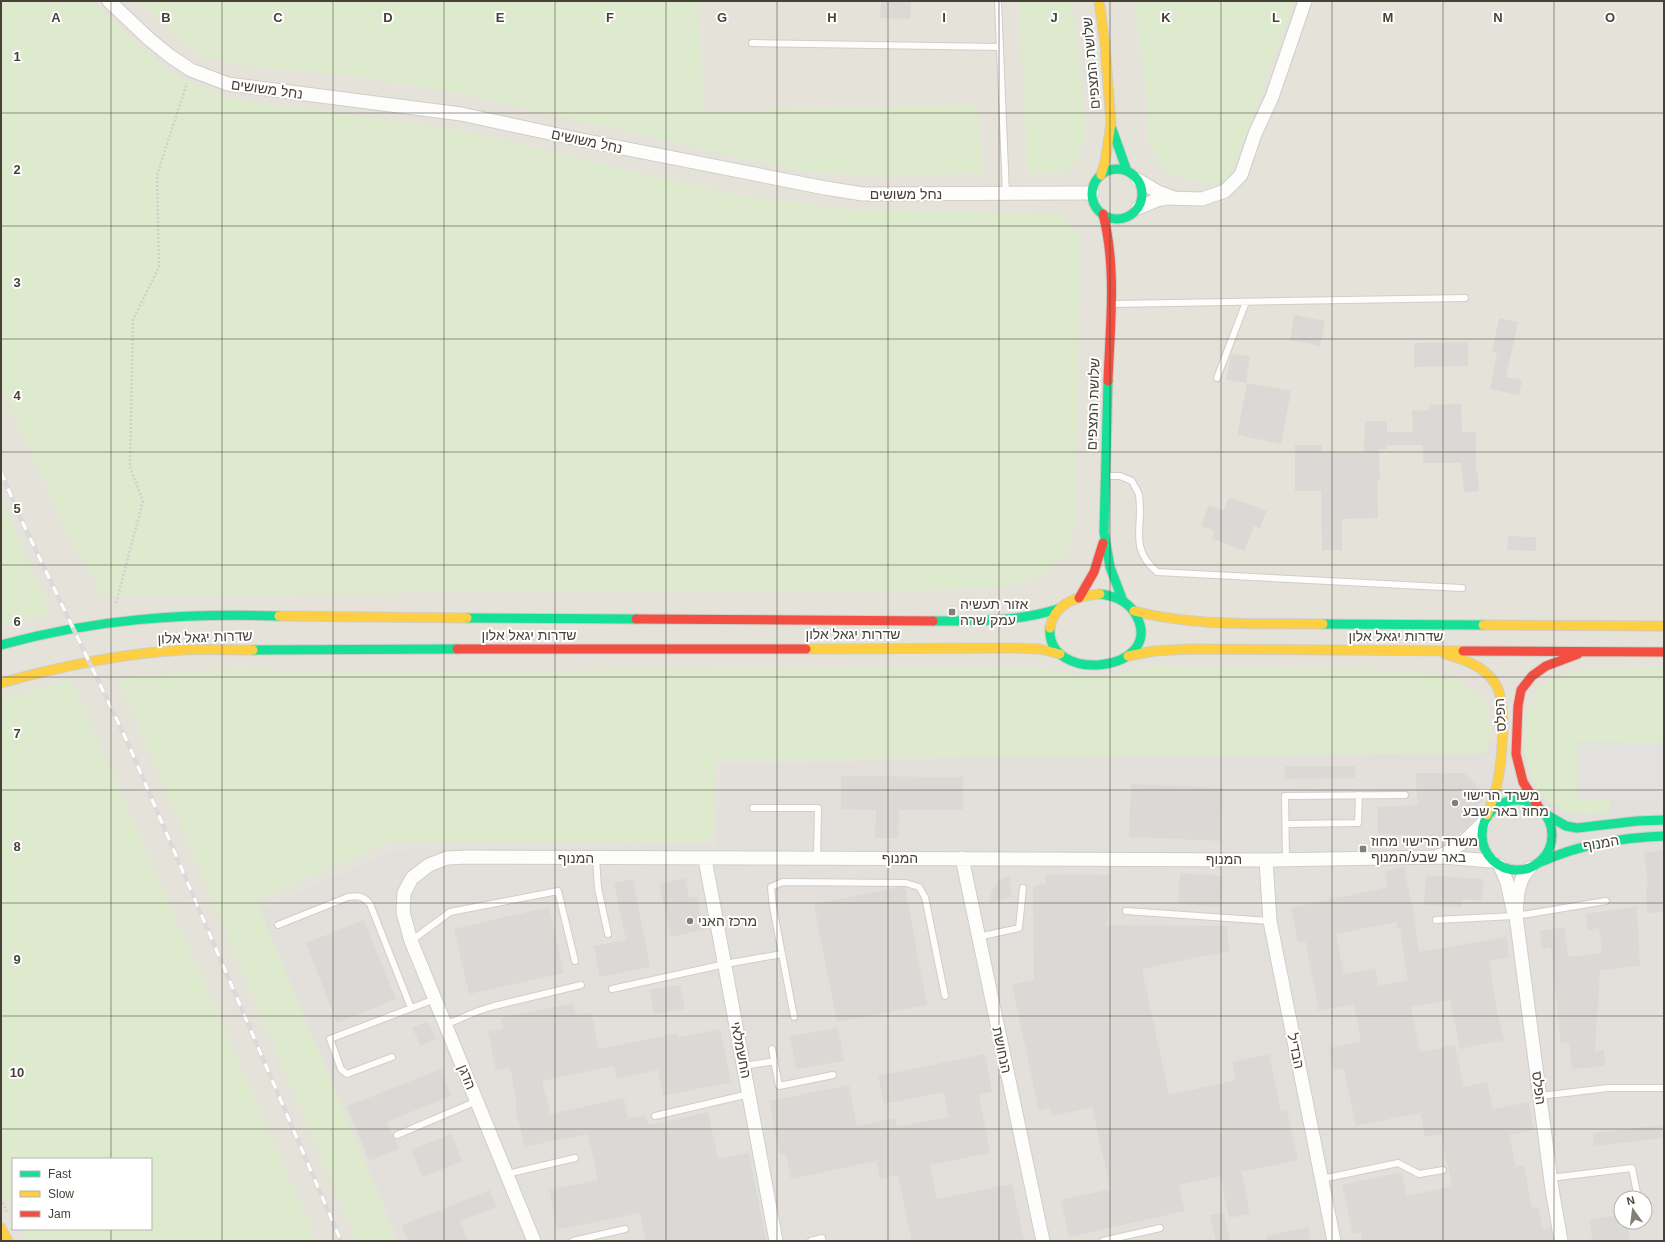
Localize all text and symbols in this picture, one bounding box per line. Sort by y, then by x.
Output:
text: A [51,10,61,25]
text: B [161,10,171,25]
text: C [273,10,283,25]
text: D [383,10,393,25]
text: E [496,10,505,25]
text: F [606,10,614,25]
text: G [717,10,727,25]
text: H [827,10,837,25]
text: I [942,10,946,25]
text: J [1050,10,1058,25]
text: K [1161,10,1171,25]
text: L [1272,10,1280,25]
text: M [1383,10,1393,25]
text: N [1493,10,1503,25]
text: O [1605,10,1615,25]
street label: שלושת המצפים [1079,16,1103,110]
text: 1 [13,49,21,64]
street label: נחל משושים [230,76,304,102]
street label: נחל משושים [550,126,624,156]
text: 2 [13,162,21,177]
street label: נחל משושים [870,186,942,202]
text: 3 [13,275,21,290]
street label: שלושת המצפים [1083,357,1103,451]
text: 4 [13,388,21,403]
text: 5 [13,501,21,516]
place label: אזור תעשיה עמק שרה [960,596,1029,628]
marker: אזור תעשיה עמק שרה [947,607,957,617]
text: 6 [13,614,21,629]
street label: שדרות יגאל אלון [806,626,900,642]
street label: שדרות יגאל אלון [157,627,253,647]
street label: שדרות יגאל אלון [482,627,576,643]
street label: שדרות יגאל אלון [1349,628,1443,644]
street label: הפלס [1491,698,1509,732]
text: 7 [13,726,21,741]
place label: משרד הרישוי מחוז באר שבע [1463,787,1549,819]
marker: משרד הרישוי מחוז באר שבע [1450,798,1460,808]
street label: המנוף [1582,832,1620,854]
place label: משרד הרישוי מחוז באר שבע/המנוף [1371,833,1478,865]
text: 8 [13,839,21,854]
marker: משרד הרישוי מחוז באר שבע/המנוף [1358,844,1368,854]
street label: המנוף [558,850,594,866]
street label: המנוף [882,850,918,866]
street label: המנוף [1206,851,1242,867]
place label: מרכז האני [698,913,757,929]
marker: מרכז האני [685,916,695,926]
text: 9 [13,952,21,967]
street label: החשמלאי [728,1020,754,1080]
street label: הנחושת [989,1025,1015,1075]
street label: הבדיל [1284,1032,1308,1070]
street label: הדגן [455,1062,479,1092]
text: 10 [10,1065,24,1080]
street label: הפלס [1529,1070,1549,1106]
legend [12,1158,152,1230]
text: Fast [48,1167,72,1181]
text: Slow [48,1187,74,1201]
north arrow [1613,1190,1653,1230]
text: N [1625,1194,1636,1207]
text: Jam [48,1207,71,1221]

